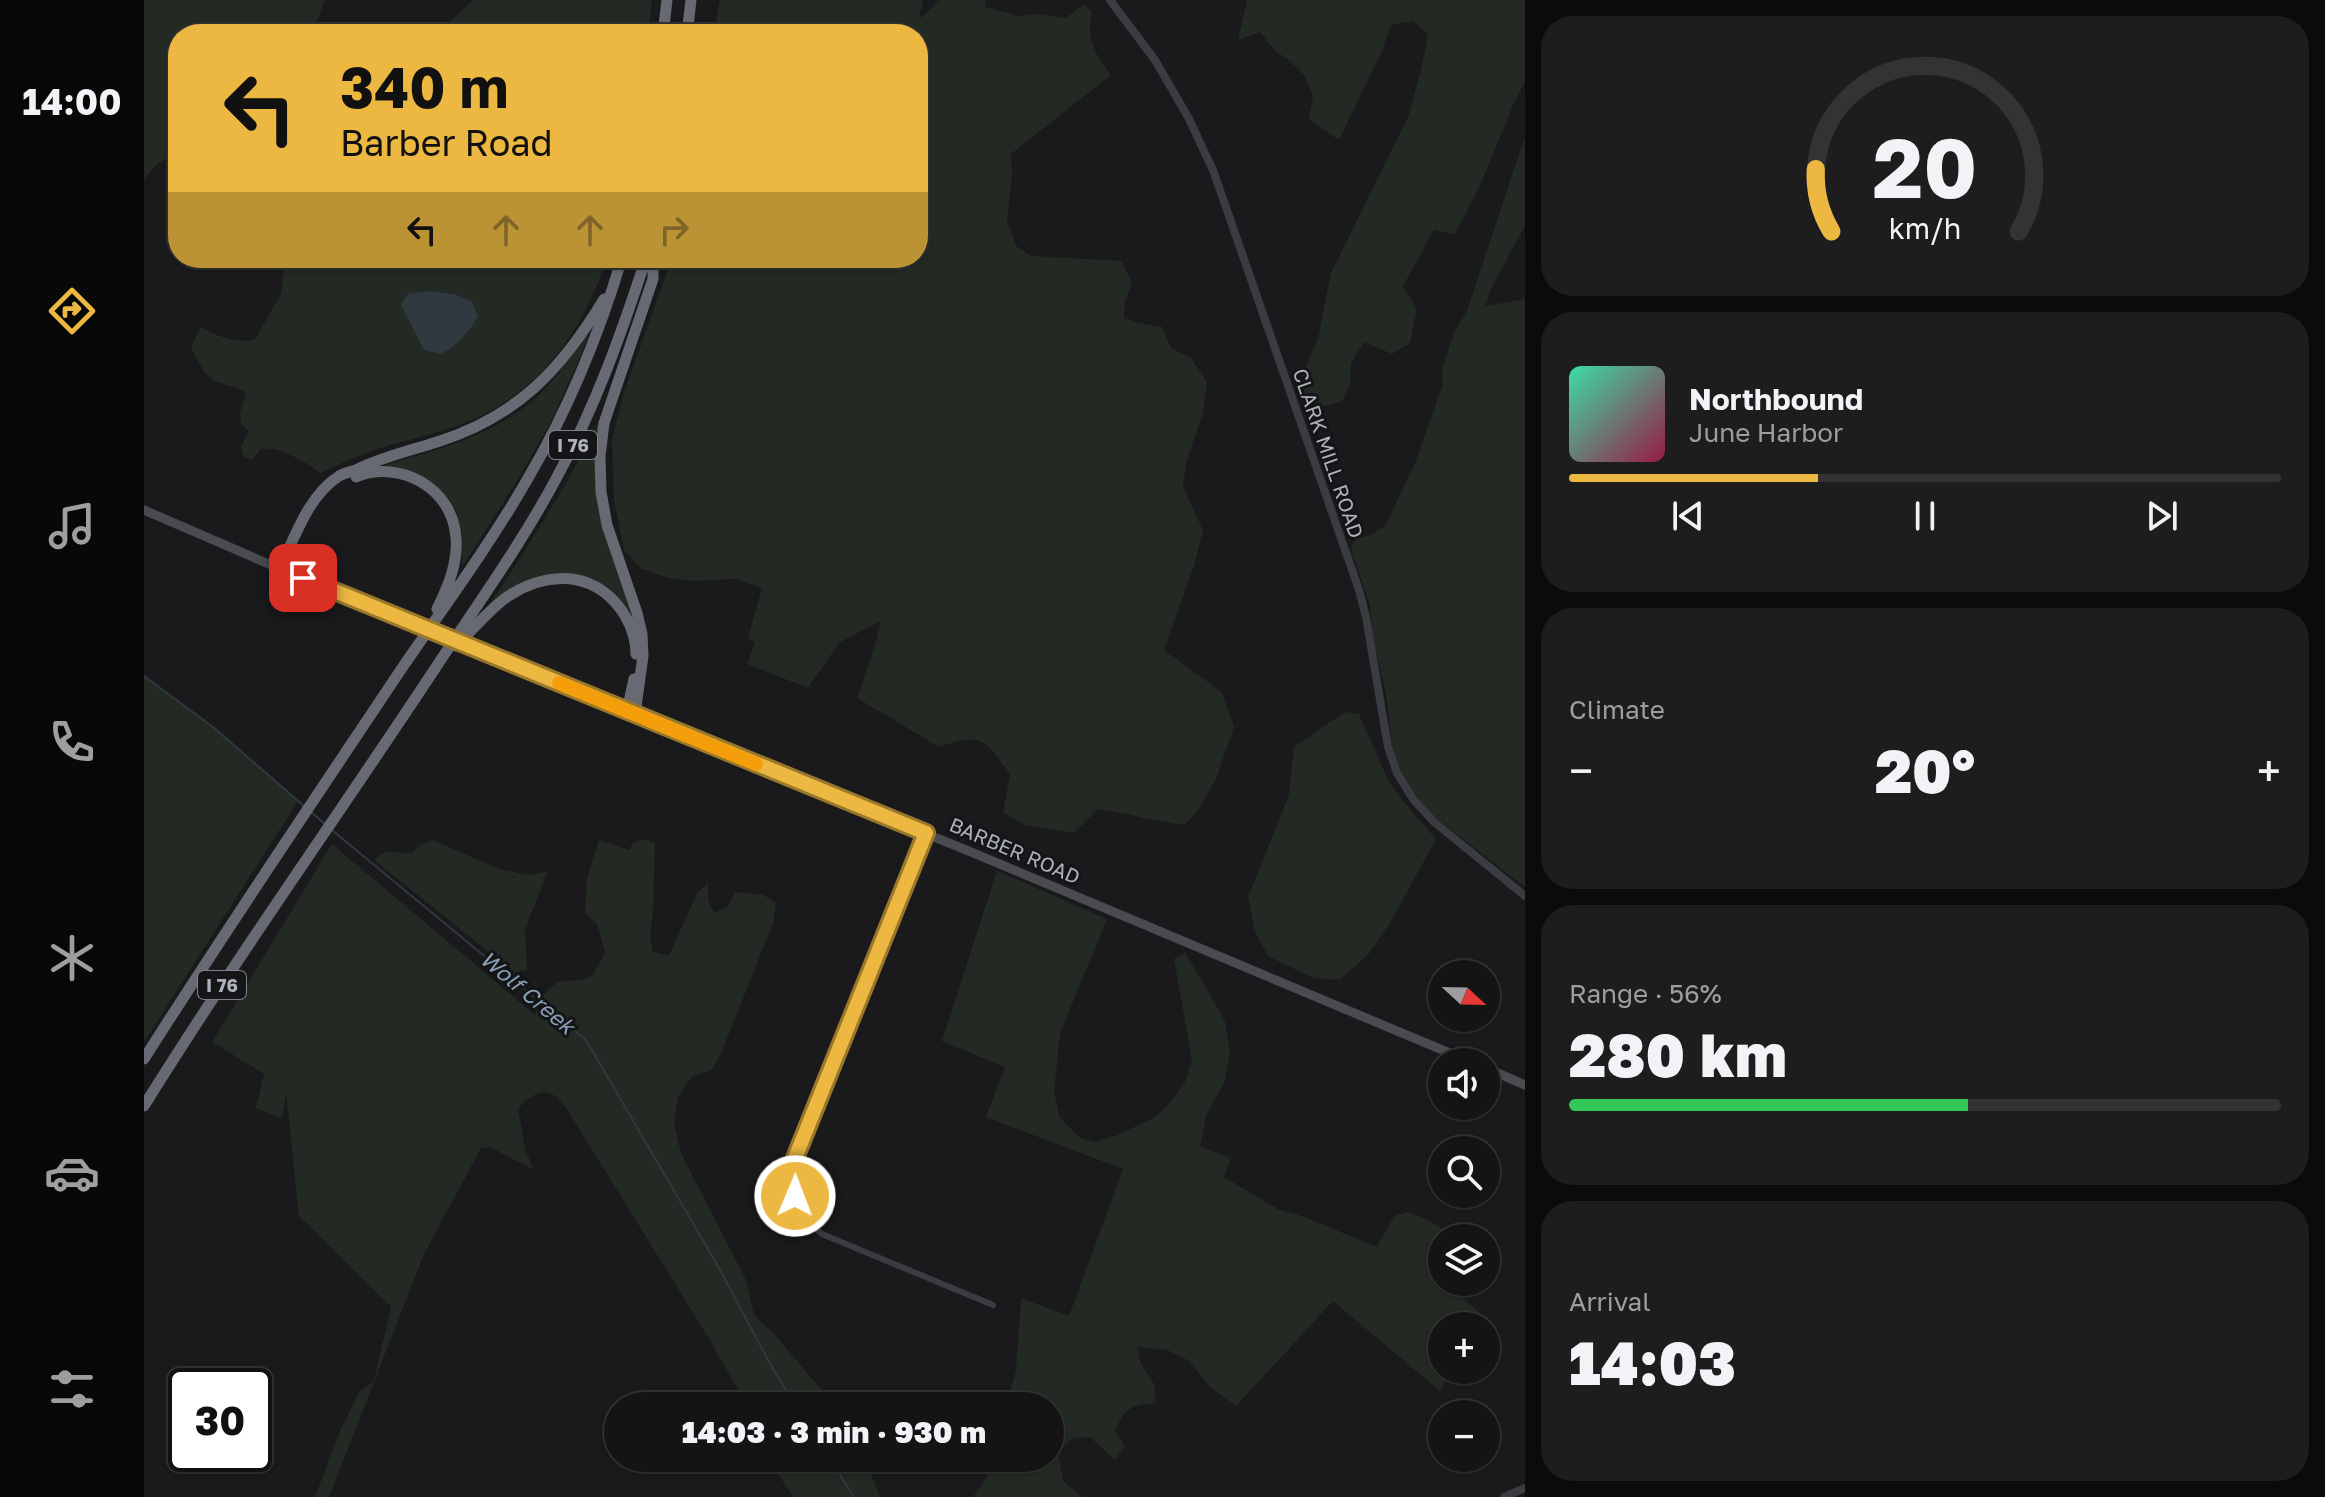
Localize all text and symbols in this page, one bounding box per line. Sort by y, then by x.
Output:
text: 340 m [340,53,509,120]
icon: left [208,56,312,160]
text: 14:00 [22,80,122,123]
text: 20 [1873,116,1977,216]
text: Barber Road [340,121,553,164]
icon: left [400,208,444,252]
icon: ahead [484,208,528,252]
icon: ahead [568,208,612,252]
icon: right [652,208,696,252]
text: km/h [1889,211,1961,245]
icon: directions [44,283,100,339]
street label: CLARK MILL ROAD [1289,365,1369,541]
text: Northbound [1689,381,1863,417]
text: June Harbor [1689,417,1843,448]
road number: I 76 [549,431,597,459]
icon: previous [1666,494,1710,538]
icon: pause [1903,494,1947,538]
icon: next [2140,494,2184,538]
icon: music [44,498,100,554]
pin [269,544,337,612]
icon: arrive [281,556,325,600]
text: Climate [1569,694,1665,725]
icon: phone [44,714,100,770]
text: 20° [1875,734,1975,806]
text: − [1569,744,1593,797]
text: + [2257,744,2281,797]
street label: BARBER ROAD [946,812,1084,888]
icon: climate [44,930,100,986]
water label: Wolf Creek [475,945,583,1041]
north arrow [1428,960,1500,1032]
map controls [1428,960,1500,1472]
road number: I 76 [198,971,246,999]
text: Range · 56% [1569,978,1722,1009]
text: 280 km [1569,1018,1787,1090]
button: sound [1428,1048,1500,1120]
button: search [1428,1136,1500,1208]
icon: car [44,1145,100,1201]
position arrow [753,1154,837,1238]
button: layers [1428,1224,1500,1296]
text: Arrival [1569,1286,1650,1317]
button: + [1428,1312,1500,1384]
text: 14:03 [1569,1326,1736,1398]
icon: filters [44,1361,100,1417]
speed limit sign: 30 [168,1368,272,1472]
button: − [1428,1400,1500,1472]
text: 14:03 · 3 min · 930 m [682,1414,986,1450]

